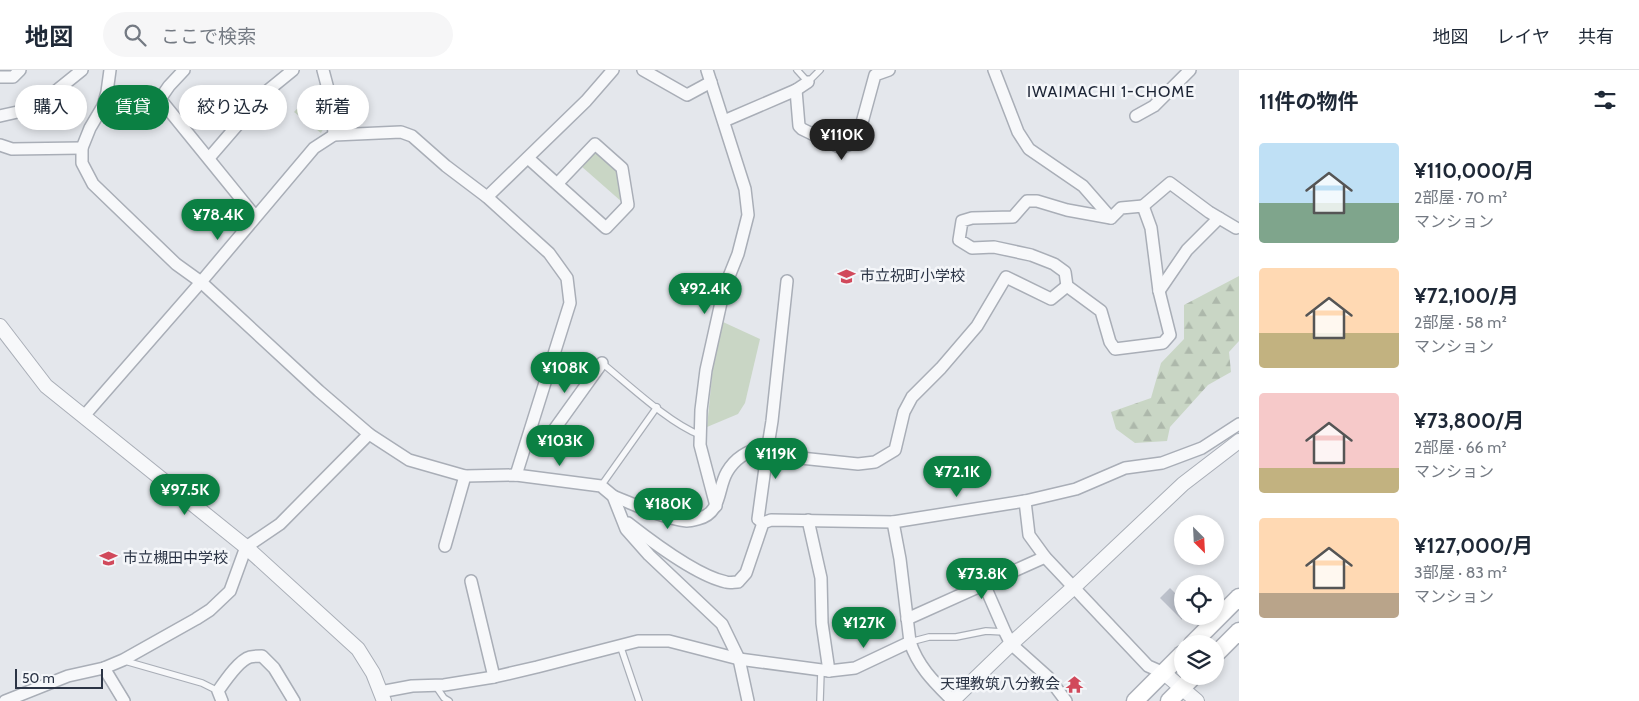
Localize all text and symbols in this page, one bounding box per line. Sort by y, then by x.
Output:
search box [103,12,453,57]
icon: search [121,21,149,49]
text: 地図 [25,22,73,51]
text: ここで検索 [161,25,256,48]
text: 地図 [1433,26,1469,48]
text: レイヤ [1497,26,1550,48]
text: 共有 [1578,26,1614,48]
district label: IWAIMACHI 1-CHOME [1027,82,1195,101]
chip: 購入 [15,85,87,130]
chip: 賃貸 [97,85,169,130]
chip: 絞り込み [179,85,287,130]
chip: 新着 [297,85,369,130]
icon: filters [1591,86,1619,114]
text: 11件の物件 [1259,89,1359,114]
pin: ¥110K [807,118,877,161]
text: ¥110K [821,125,863,144]
text: ¥110,000/月 [1414,158,1534,183]
icon: home [1299,163,1359,223]
text: 2部屋 · 70 m² [1414,188,1507,207]
pin: ¥78.4K [177,198,259,241]
text: ¥78.4K [192,205,244,224]
text: マンション [1414,212,1494,231]
school or university icon: 市立祝町小学校 [836,266,856,286]
place label: 市立祝町小学校 [860,267,965,285]
pin: ¥92.4K [664,272,746,315]
text: ¥92.4K [680,279,730,298]
text: ¥72,100/月 [1414,283,1519,308]
icon: home [1299,288,1359,348]
text: 2部屋 · 58 m² [1414,313,1507,332]
text: マンション [1414,337,1494,356]
pin: ¥108K [530,352,600,394]
text: ¥108K [542,358,588,377]
text: ¥73,800/月 [1414,408,1524,433]
icon: home [1299,413,1359,473]
pin: ¥103K [525,424,595,467]
text: ¥103K [537,431,583,450]
pin: ¥119K [741,438,811,480]
text: 2部屋 · 66 m² [1414,438,1507,457]
text: ¥119K [756,444,796,463]
pin: ¥72.1K [916,456,998,498]
text: ¥72.1K [934,462,980,481]
text: マンション [1414,462,1494,481]
pin: ¥97.5K [144,474,226,516]
text: ¥97.5K [161,480,209,499]
pin: ¥180K [633,488,703,530]
text: ¥180K [645,494,691,513]
north arrow [1174,515,1224,565]
map controls [1174,515,1224,685]
text: ¥127,000/月 [1414,533,1533,558]
icon: home [1299,538,1359,598]
school or university icon: 市立槻田中学校 [99,548,119,568]
place label: 市立槻田中学校 [123,549,228,567]
pin: ¥73.8K [941,558,1023,600]
text: 3部屋 · 83 m² [1414,563,1507,582]
text: ¥73.8K [957,564,1007,583]
button: locate [1174,575,1224,625]
text: マンション [1414,587,1494,606]
pin: ¥127K [829,606,899,649]
text: ¥127K [843,613,885,632]
button: layers [1174,635,1224,685]
scale bar [15,666,102,689]
text: 50 m [22,669,55,687]
temple icon: 天理教筑八分教会 [1064,674,1084,694]
place label: 天理教筑八分教会 [940,675,1060,693]

